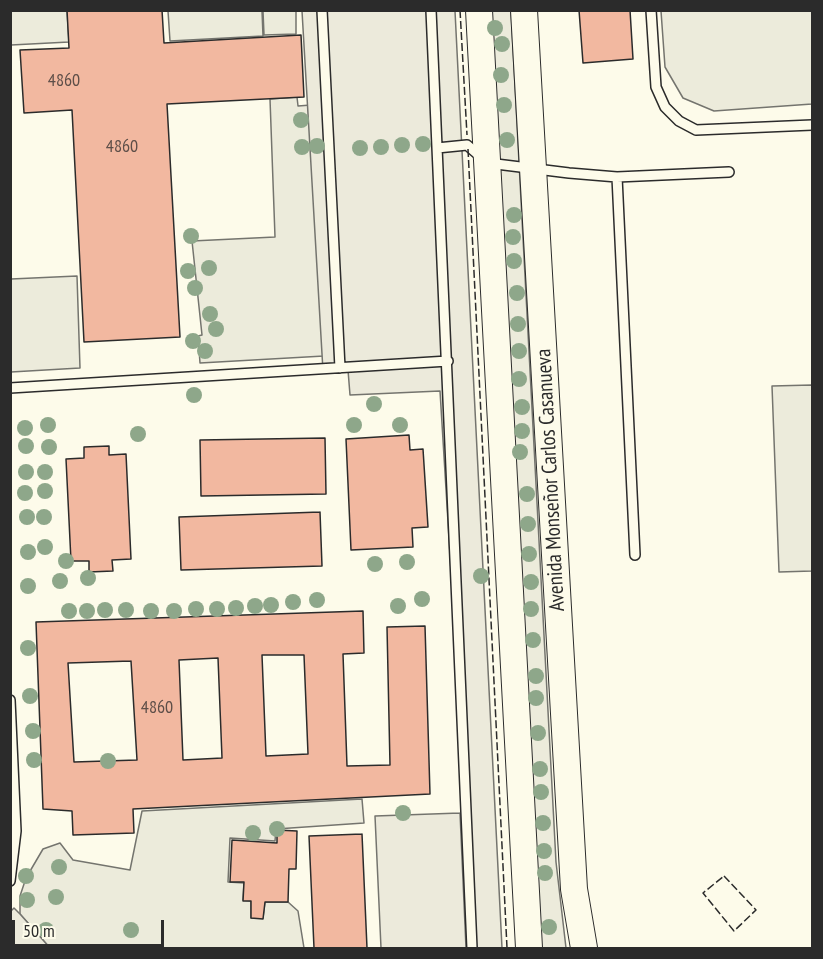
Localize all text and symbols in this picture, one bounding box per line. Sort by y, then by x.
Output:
house number: 4860 [48,70,80,92]
house number: 4860 [106,136,138,158]
street label: Avenida Monseñor Carlos Casanueva [532,348,570,612]
house number: 4860 [141,697,173,719]
scale bar [15,908,166,946]
text: 50 m [23,919,55,942]

